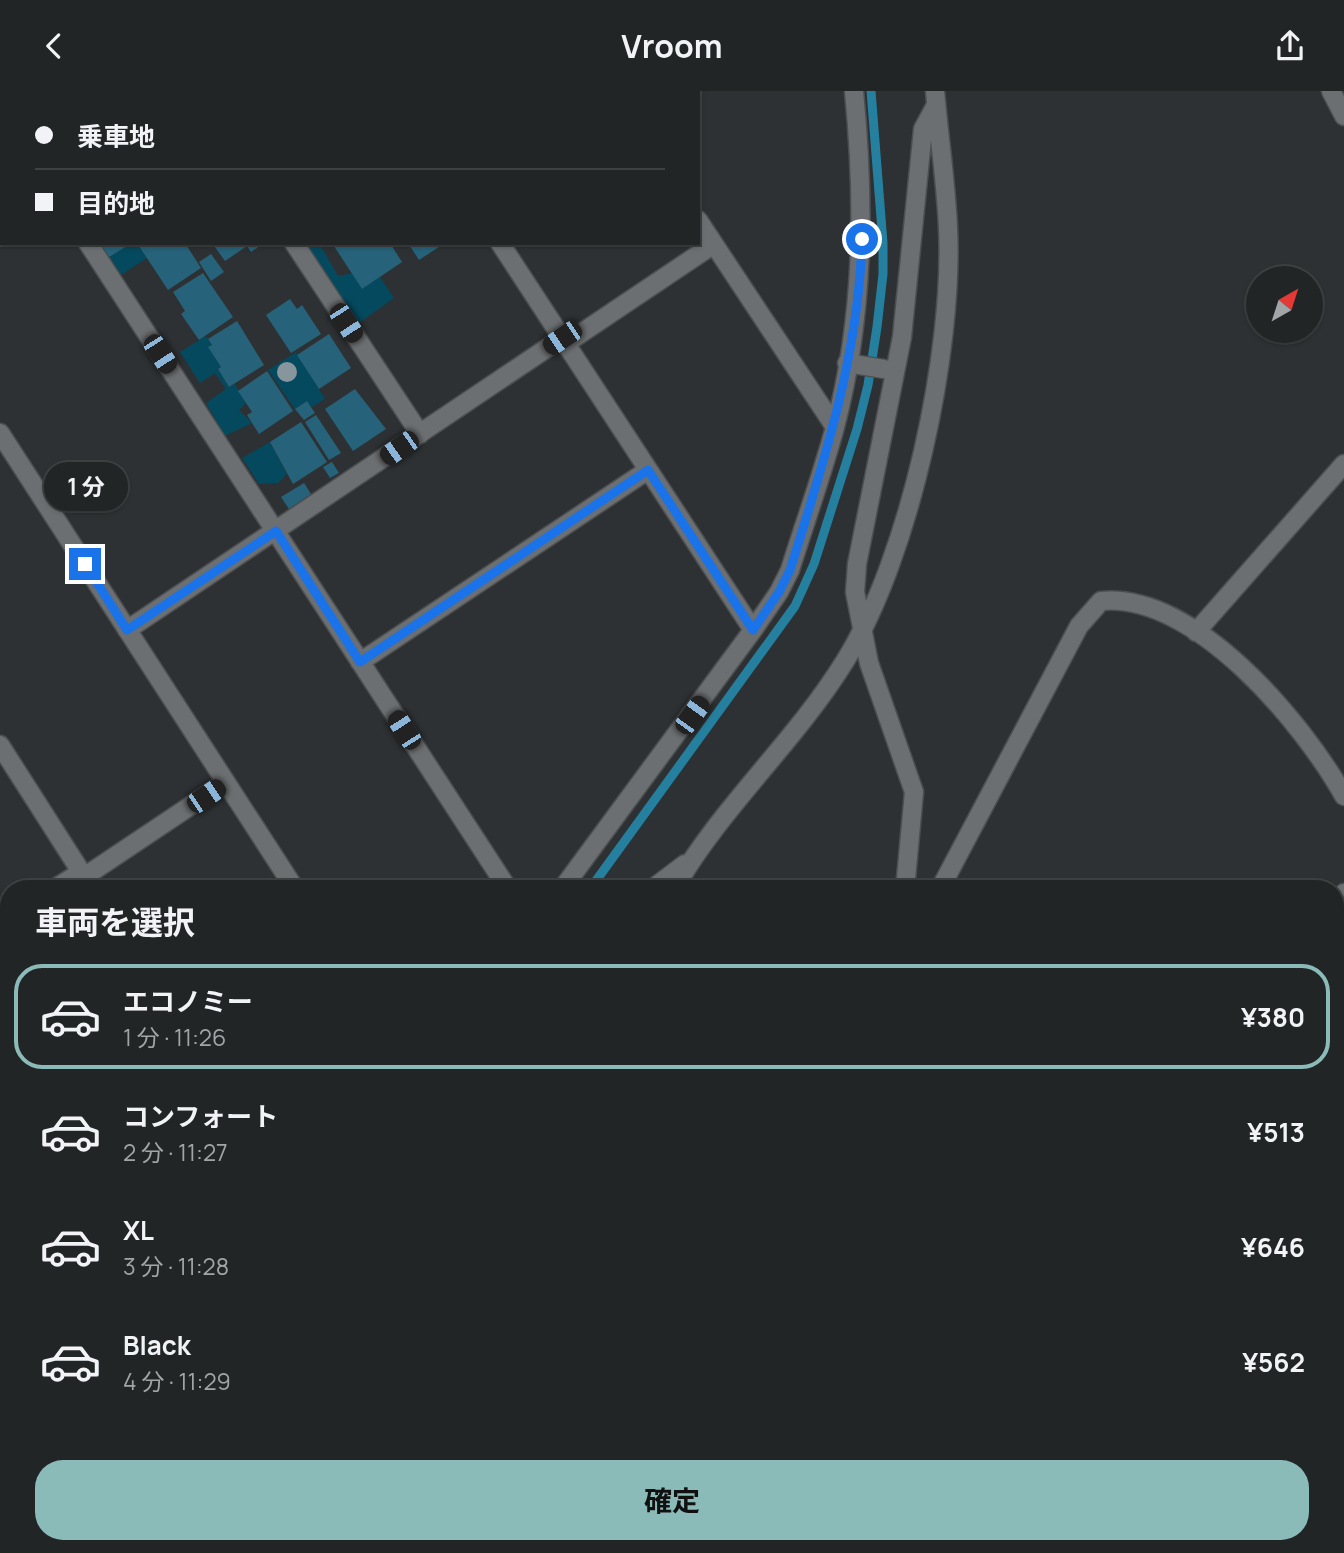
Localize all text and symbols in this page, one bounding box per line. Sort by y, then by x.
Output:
text: Vroom [621,24,723,68]
icon: back [35,27,73,65]
icon: share [1271,27,1309,65]
text: 乗車地 [77,118,155,154]
text: 目的地 [77,185,155,221]
route start [846,223,878,255]
north arrow [1246,266,1323,343]
map controls [1246,266,1323,343]
car [326,300,367,346]
car [539,318,586,358]
car [140,331,181,377]
car [376,427,423,469]
callout: 1 分 [43,463,127,511]
text: 1 分 [67,470,105,502]
route end [69,548,101,580]
car [672,692,713,738]
car [384,707,425,753]
car [183,776,230,816]
text: 車両を選択 [35,900,195,944]
text: エコノミー [123,983,253,1019]
icon: car [39,985,102,1048]
text: ¥380 [1241,999,1305,1035]
text: 1 分 · 11:26 [123,1021,226,1053]
text: コンフォート [123,1098,278,1134]
icon: car [39,1100,102,1163]
text: ¥513 [1247,1114,1305,1150]
text: 2 分 · 11:27 [123,1136,228,1168]
text: XL [123,1212,154,1248]
icon: car [39,1215,102,1278]
text: ¥646 [1241,1229,1305,1265]
text: 3 分 · 11:28 [123,1250,229,1282]
text: Black [123,1327,191,1363]
icon: car [39,1330,102,1393]
text: ¥562 [1242,1344,1305,1380]
text: 4 分 · 11:29 [123,1365,231,1397]
button: 確定 [35,1460,1309,1540]

